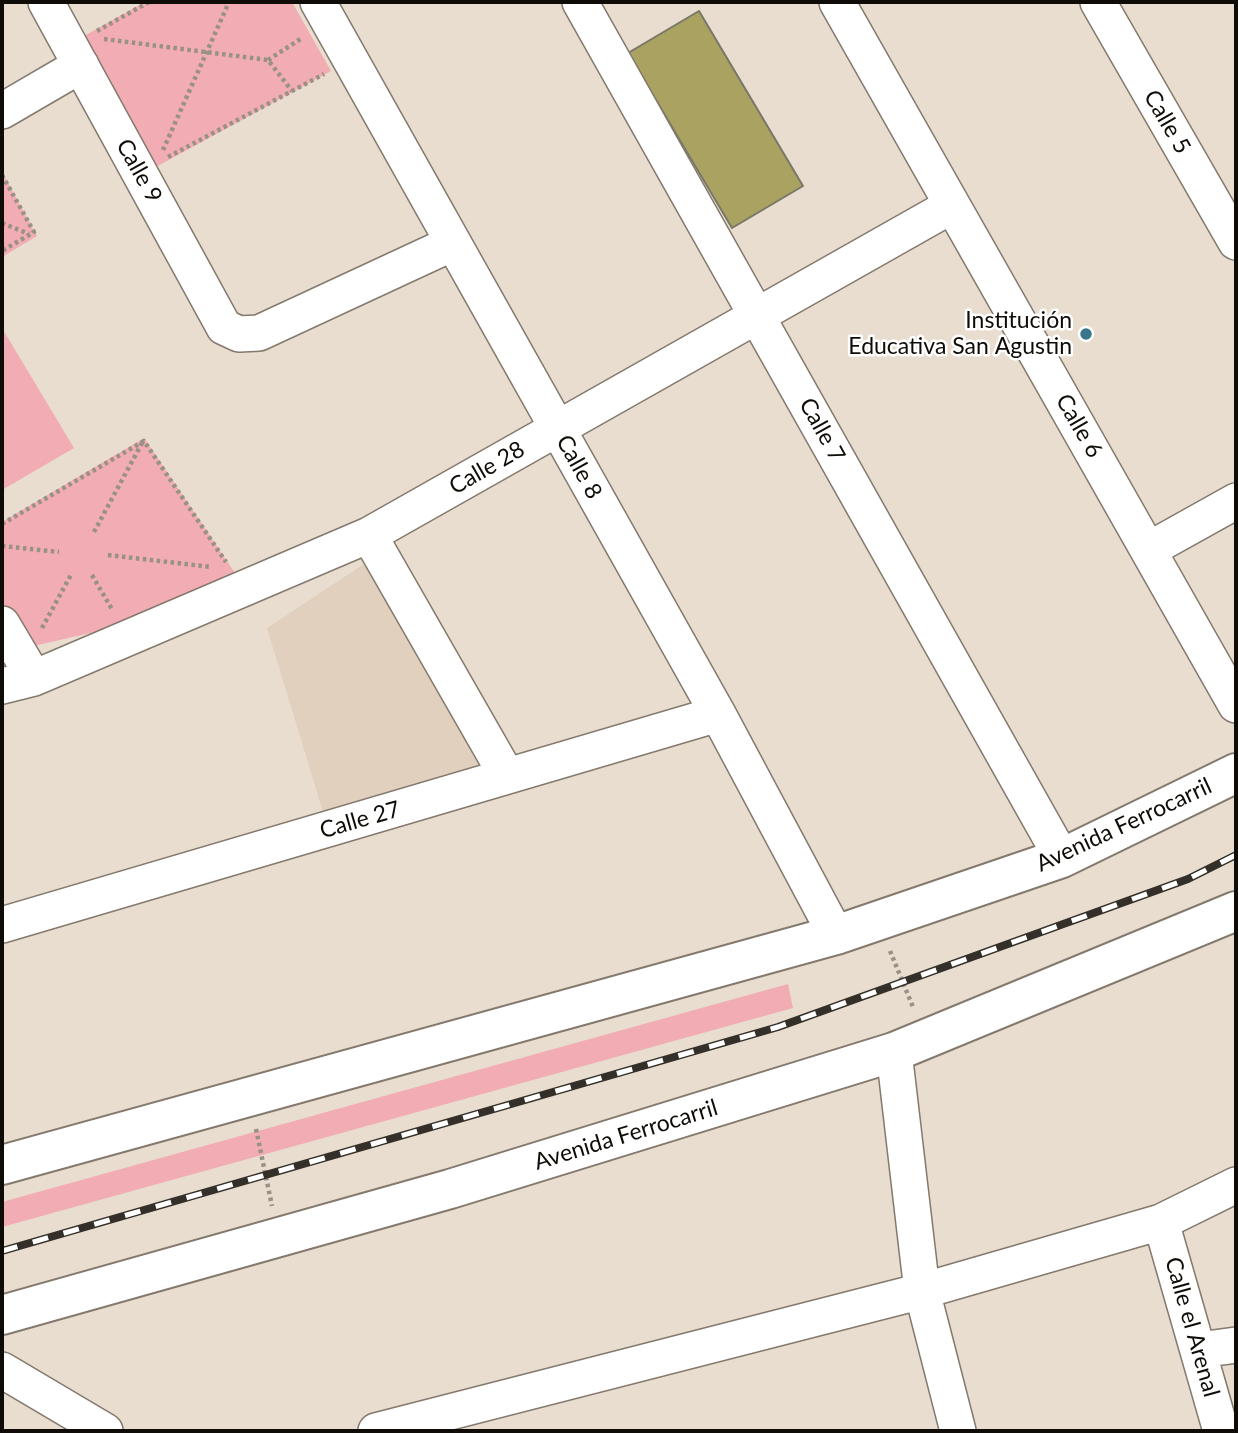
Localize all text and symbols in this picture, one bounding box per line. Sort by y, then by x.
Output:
street label: Calle 5 [1138,85,1196,159]
street label: Calle 9 [110,134,168,208]
place label: Institución Educativa San Agustin [848,307,1072,361]
marker: Institución Educativa San Agustin [1078,326,1094,342]
street label: Calle 6 [1050,389,1108,463]
street label: Calle 7 [793,393,851,467]
street label: Calle 8 [550,430,608,504]
street label: Calle 28 [444,435,530,501]
street label: Avenida Ferrocarril [1032,772,1216,878]
street label: Calle 27 [317,795,403,845]
street label: Avenida Ferrocarril [531,1094,721,1176]
street label: Calle el Arenal [1159,1254,1225,1400]

